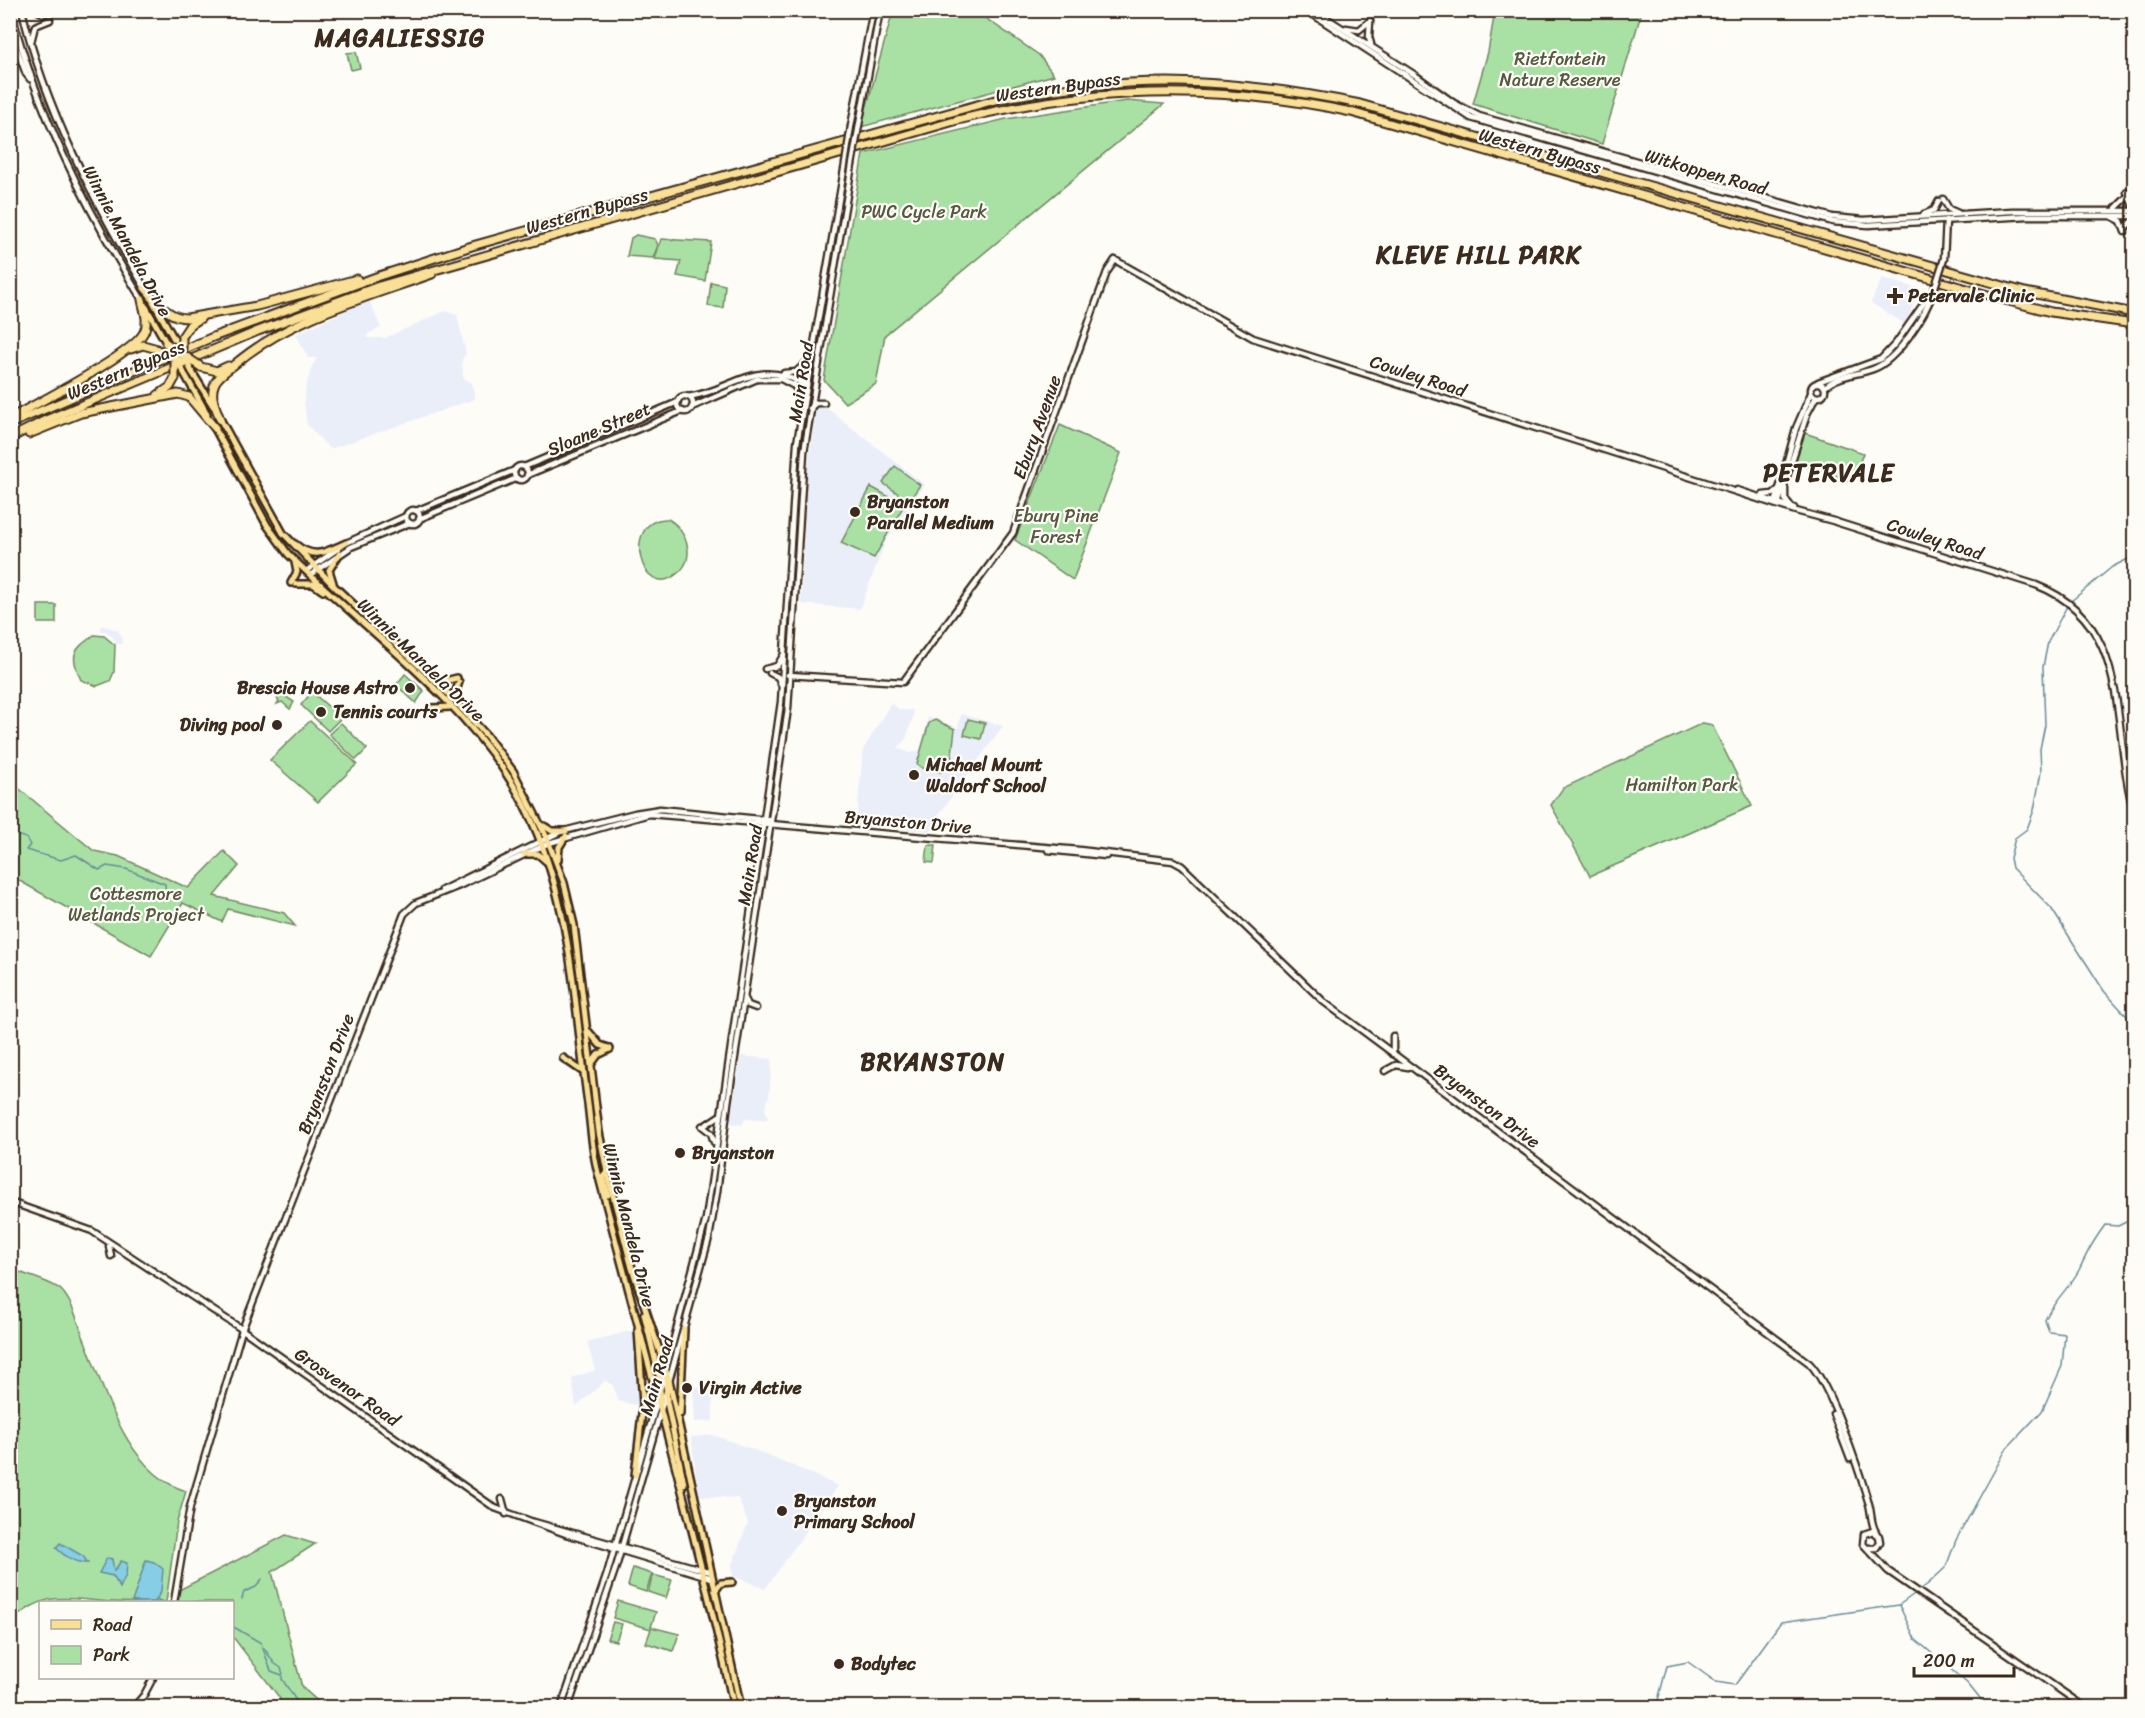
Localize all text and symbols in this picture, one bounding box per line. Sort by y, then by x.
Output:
district label: MAGALIESSIG [313,17,486,59]
park label: Rietfontein Nature Reserve [1500,43,1621,96]
street label: Western Bypass [993,62,1123,112]
street label: Western Bypass [1475,118,1606,184]
street label: Witkoppen Road [1641,139,1772,205]
street label: Winnie Mandela Drive [73,159,181,323]
street label: Western Bypass [522,178,653,244]
park label: PWC Cycle Park [861,196,987,228]
district label: KLEVE HILL PARK [1375,234,1583,276]
place label: Petervale Clinic [1908,280,2035,312]
marker: Petervale Clinic [1886,287,1904,305]
street label: Western Bypass [62,330,191,409]
street label: Main Road [779,338,823,425]
street label: Cowley Road [1366,345,1472,407]
street label: Ebury Avenue [1003,370,1071,484]
street label: Sloane Street [542,393,656,465]
district label: PETERVALE [1763,452,1895,494]
place label: Bryanston Parallel Medium [867,486,994,539]
park label: Ebury Pine Forest [1013,500,1099,553]
marker: Bryanston Parallel Medium [848,505,862,519]
street label: Cowley Road [1883,508,1989,570]
street label: Winnie Mandela Drive [349,590,493,730]
place label: Brescia House Astro [237,672,399,704]
marker: Brescia House Astro [403,681,417,695]
place label: Tennis courts [333,696,438,728]
marker: Tennis courts [314,705,328,719]
place label: Diving pool [180,709,266,741]
marker: Diving pool [270,718,284,732]
place label: Michael Mount Waldorf School [925,749,1047,802]
marker: Michael Mount Waldorf School [907,768,921,782]
park label: Hamilton Park [1625,769,1739,801]
street label: Bryanston Drive [843,801,973,843]
street label: Main Road [728,821,772,908]
park label: Cottesmore Wetlands Project [68,878,205,931]
street label: Bryanston Drive [288,1009,364,1139]
district label: BRYANSTON [860,1041,1006,1083]
street label: Bryanston Drive [1427,1055,1547,1157]
place label: Bryanston [692,1137,774,1169]
street label: Winnie Mandela Drive [593,1139,665,1311]
marker: Bryanston [673,1146,687,1160]
street label: Main Road [630,1331,684,1420]
street label: Grosvenor Road [287,1339,408,1436]
place label: Virgin Active [699,1372,803,1404]
marker: Virgin Active [680,1381,694,1395]
place label: Bryanston Primary School [794,1485,916,1538]
marker: Bryanston Primary School [775,1504,789,1518]
legend [39,1601,234,1679]
text: Road [93,1609,133,1641]
text: Park [93,1639,130,1671]
scale bar [1914,1640,2014,1678]
text: 200 m [1923,1645,1975,1677]
place label: Bodytec [851,1648,917,1680]
marker: Bodytec [832,1657,846,1671]

